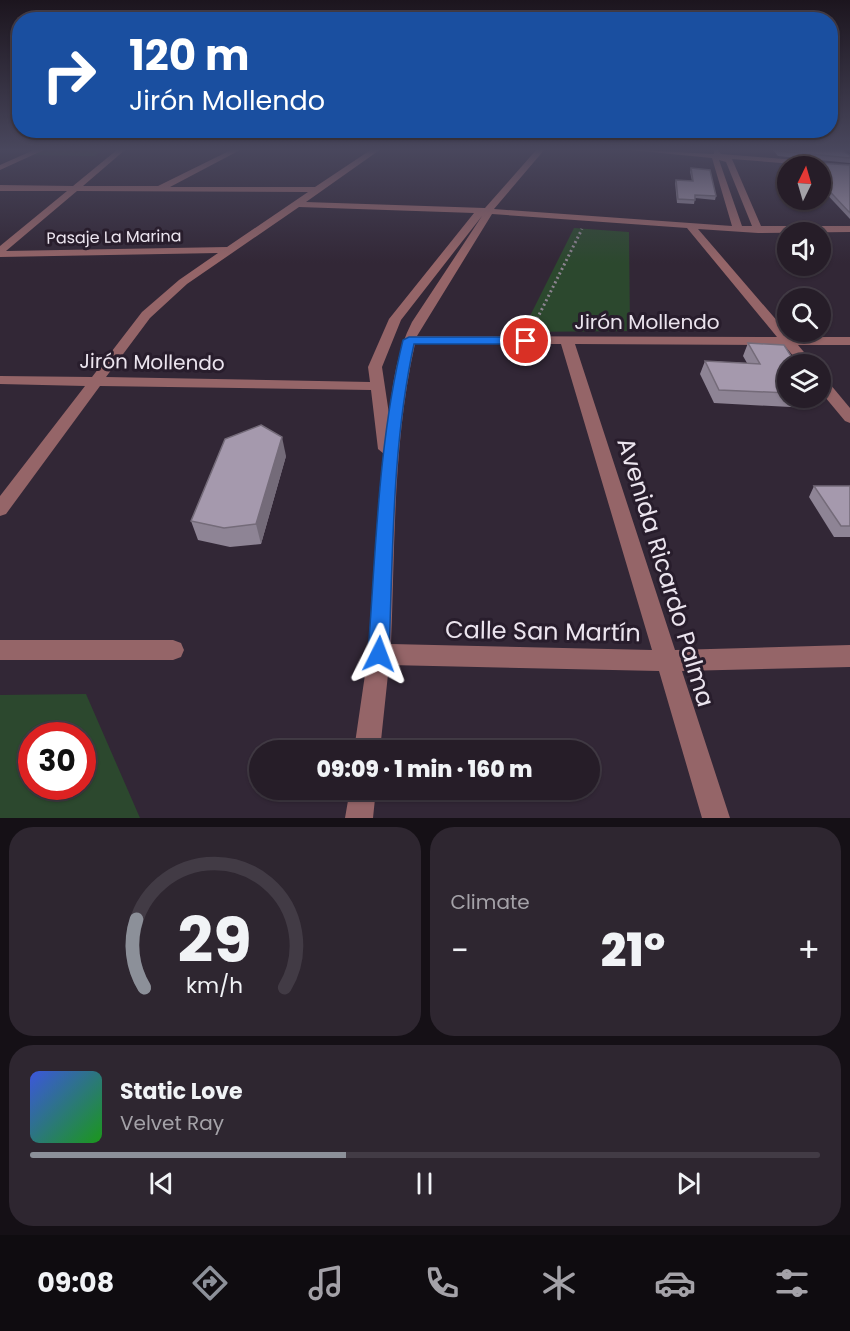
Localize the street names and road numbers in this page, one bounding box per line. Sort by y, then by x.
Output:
street label: Pasaje La Marina [46,224,182,250]
street label: Jirón Mollendo [574,308,720,336]
street label: Jirón Mollendo [79,347,225,377]
street label: Avenida Ricardo Palma [609,433,723,711]
street label: Calle San Martín [445,613,641,649]

